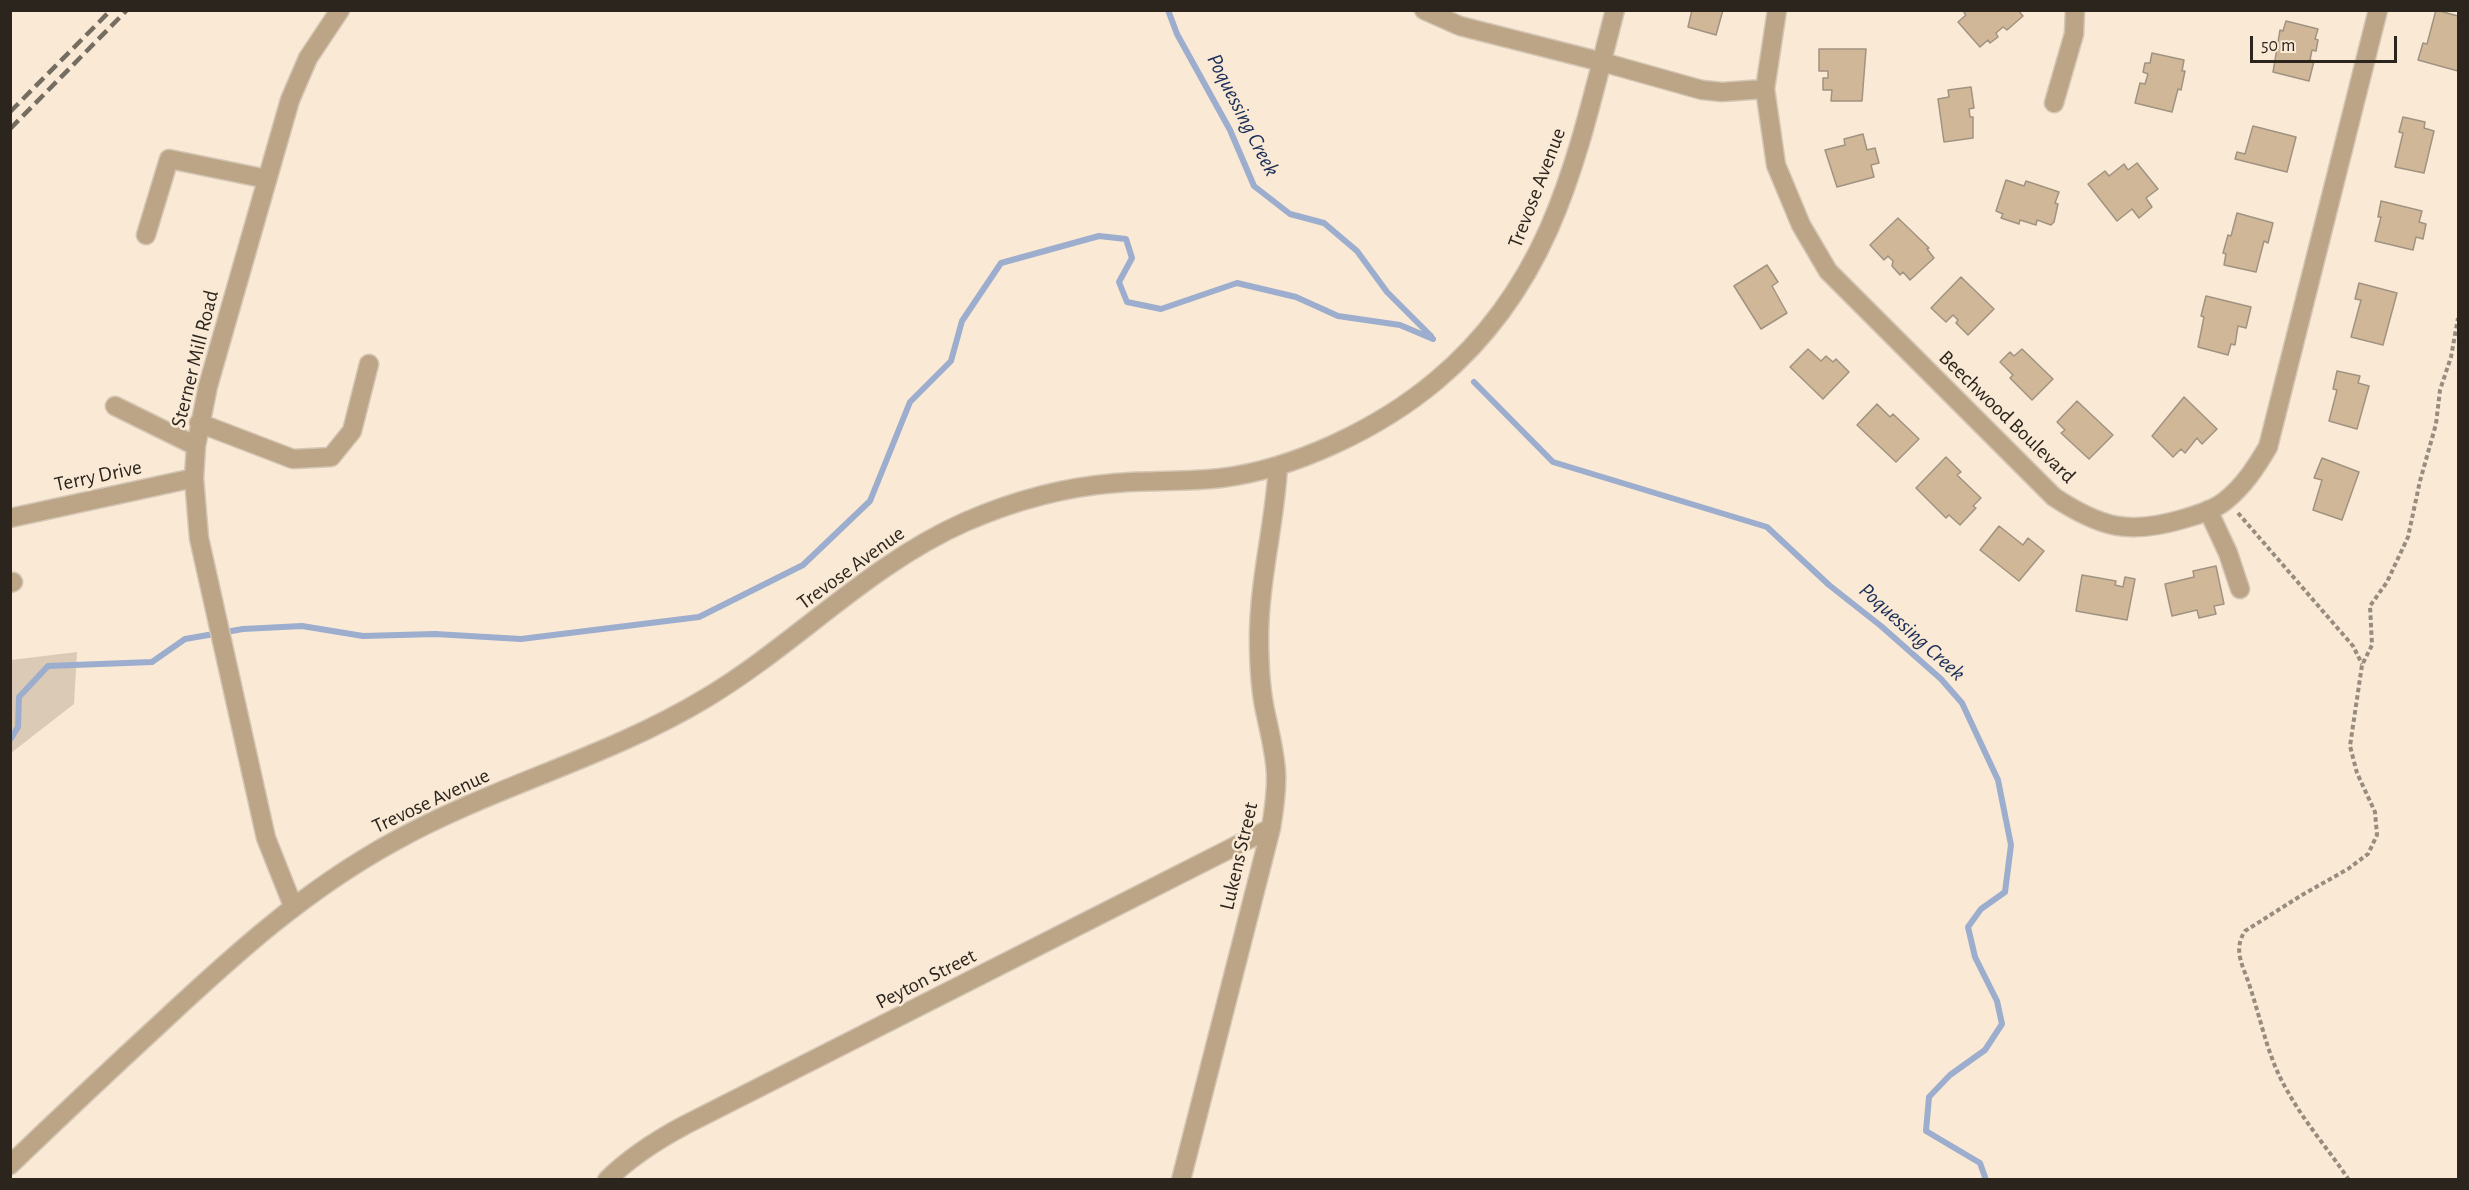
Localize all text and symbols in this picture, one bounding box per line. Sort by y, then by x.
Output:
scale bar [2253,24,2400,62]
text: 50 m [2261,37,2295,55]
water label: Poquessing Creek [1201,49,1285,181]
street label: Trevose Avenue [1503,124,1571,252]
street label: Sterner Mill Road [166,288,224,430]
street label: Beechwood Boulevard [1933,345,2081,489]
street label: Terry Drive [52,454,144,498]
street label: Trevose Avenue [792,521,910,615]
water label: Poquessing Creek [1853,577,1971,687]
street label: Trevose Avenue [368,763,494,839]
street label: Lukens Street [1214,800,1264,912]
street label: Peyton Street [872,943,980,1015]

